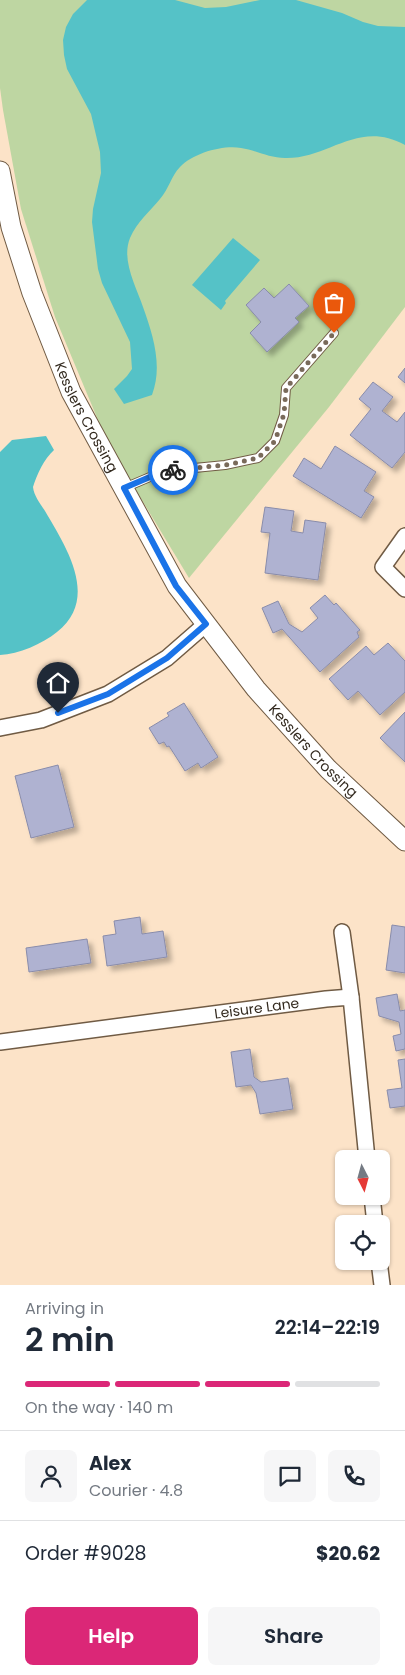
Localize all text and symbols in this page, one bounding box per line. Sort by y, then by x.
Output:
pin [313,282,355,333]
icon: bag [320,289,348,317]
street label: Kesslers Crossing [50,359,123,476]
courier [148,445,198,495]
icon: bike [159,456,187,484]
pin [37,662,79,713]
icon: home [44,669,72,697]
street label: Kesslers Crossing [264,700,362,802]
street label: Leisure Lane [213,993,301,1024]
north arrow [335,1150,390,1205]
map controls [335,1150,390,1270]
button: locate [335,1215,390,1270]
text: Arriving in [25,1297,104,1320]
text: 22:14–22:19 [275,1314,380,1341]
text: 2 min [25,1317,115,1362]
text: On the way · 140 m [25,1396,173,1419]
button: person [25,1450,77,1502]
text: Alex [89,1450,131,1477]
button: chat [264,1450,316,1502]
button: phone [328,1450,380,1502]
text: Courier · 4.8 [89,1479,183,1502]
text: Order #9028 [25,1540,147,1567]
text: $20.62 [316,1540,380,1567]
button: Help [25,1607,198,1665]
button: Share [208,1607,380,1665]

